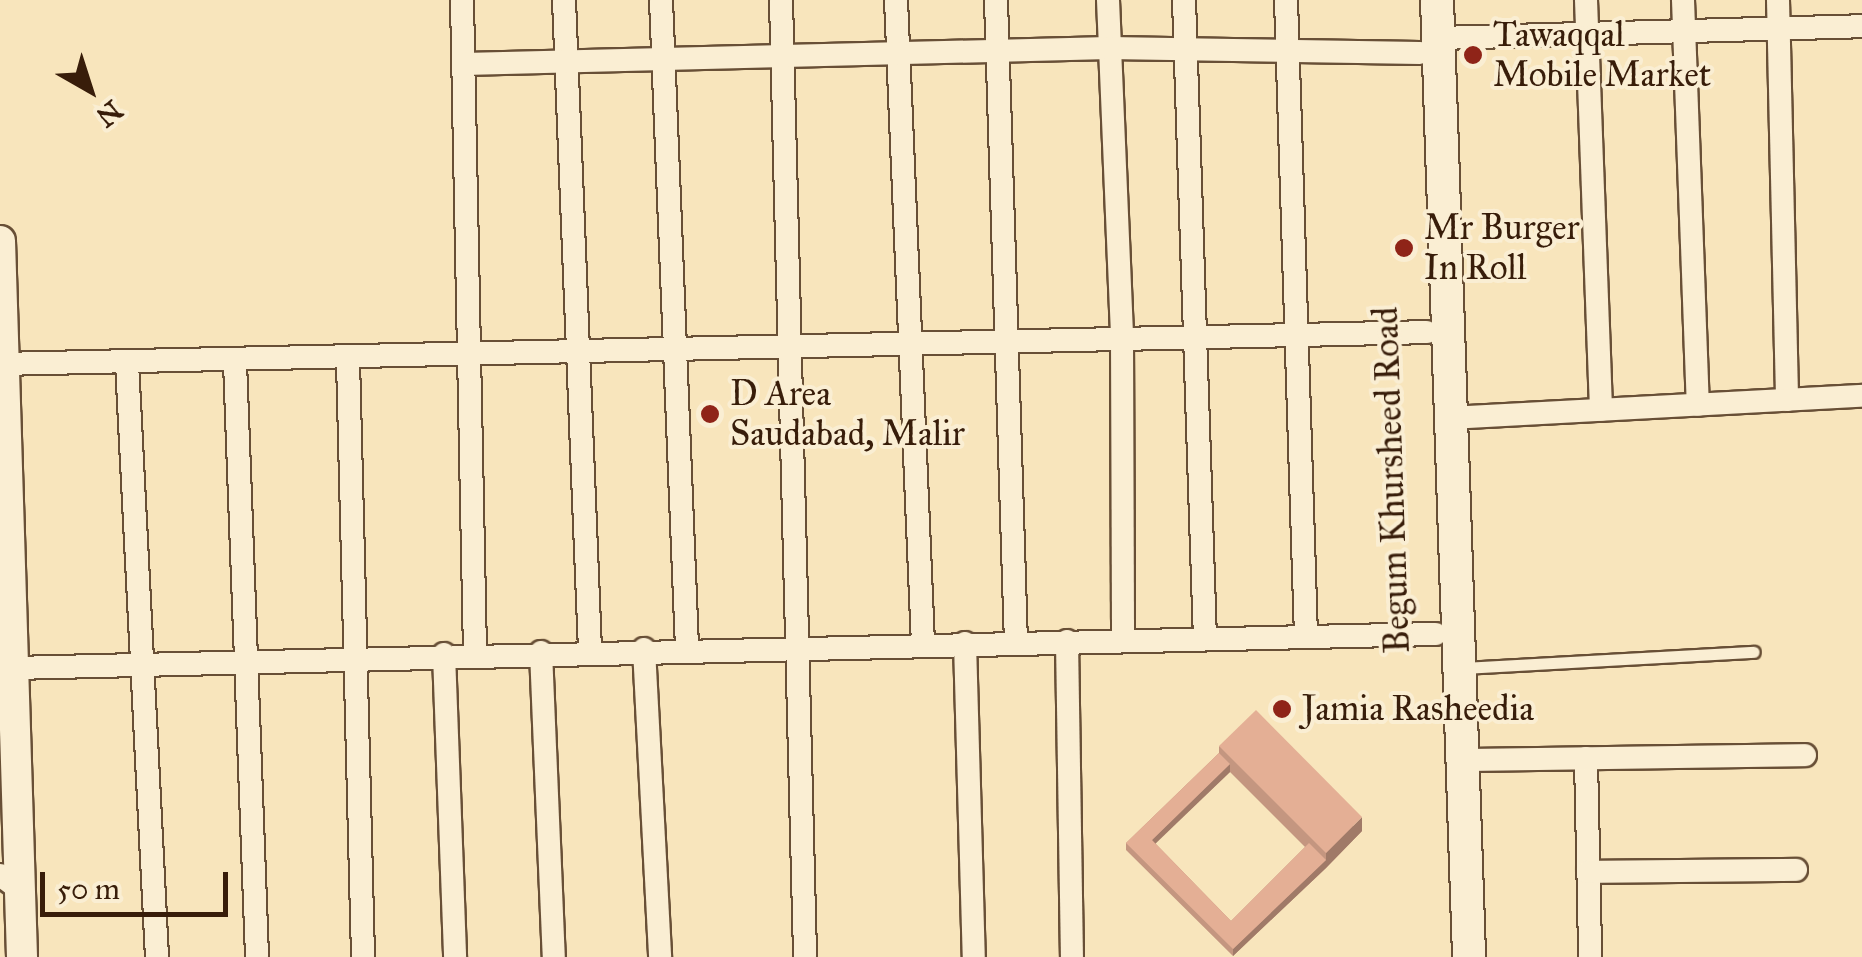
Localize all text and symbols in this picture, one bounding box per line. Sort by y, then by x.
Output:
place label: Tawaqqal Mobile Market [1493,14,1711,96]
north arrow [40,40,140,140]
marker: Tawaqqal Mobile Market [1462,44,1484,66]
text: N [89,93,129,135]
place label: Mr Burger In Roll [1424,207,1580,289]
marker: Mr Burger In Roll [1393,237,1415,259]
street label: Begum Khursheed Road [1365,306,1419,654]
place label: D Area Saudabad, Malir [730,373,965,455]
marker: D Area Saudabad, Malir [699,403,721,425]
place label: Jamia Rasheedia [1302,688,1534,730]
marker: Jamia Rasheedia [1271,698,1293,720]
scale bar [45,852,232,914]
text: 50 m [57,871,120,907]

